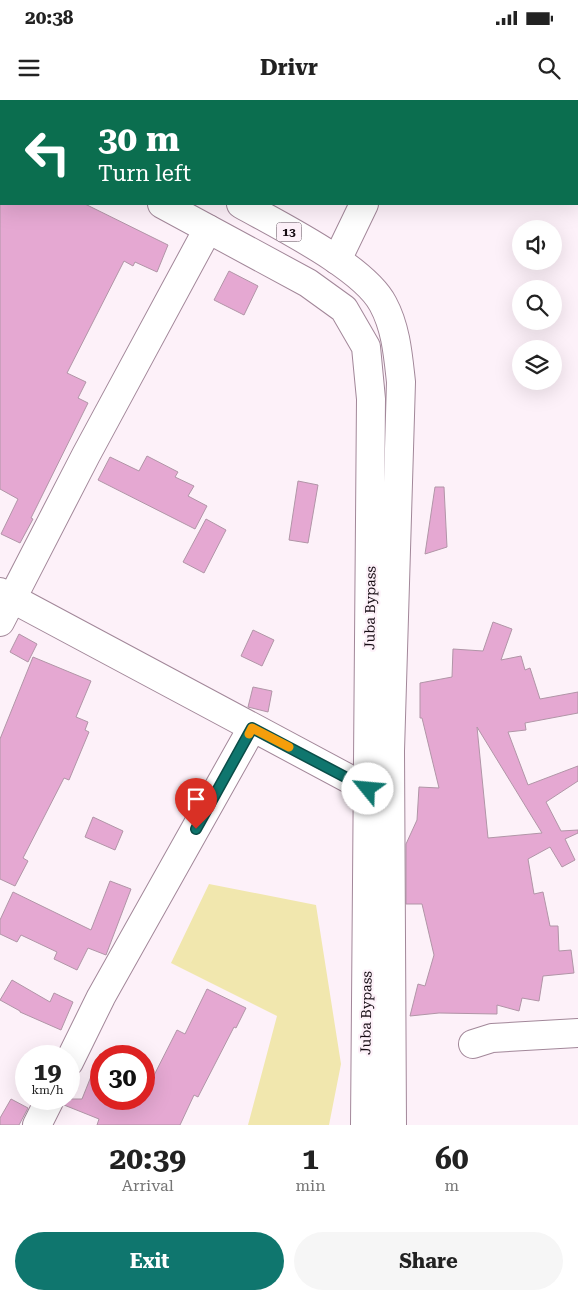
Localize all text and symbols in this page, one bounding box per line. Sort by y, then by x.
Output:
text: 20:38 [25,6,74,29]
icon: menu [15,54,43,82]
icon: search [535,54,563,82]
text: Drivr [260,55,318,80]
text: 30 m [98,119,180,160]
icon: left [15,120,80,185]
text: Turn left [98,161,191,186]
map controls [512,220,562,390]
button: sound [512,220,562,270]
road number: 13 [276,222,302,242]
button: search [512,280,562,330]
button: layers [512,340,562,390]
street label: Juba Bypass [361,566,379,650]
position arrow [341,762,393,814]
pin [175,778,217,829]
icon: arrive [182,785,210,813]
street label: Juba Bypass [357,971,375,1055]
speed limit sign: 30 [90,1045,155,1110]
text: 19 [33,1057,62,1086]
text: km/h [31,1083,64,1097]
text: 20:39 [109,1141,186,1176]
text: 1 [302,1141,319,1176]
text: 60 [435,1141,469,1176]
text: Arrival [122,1176,174,1195]
text: min [295,1176,326,1195]
text: m [444,1176,459,1195]
button: Exit [15,1232,284,1290]
button: Share [294,1232,563,1290]

